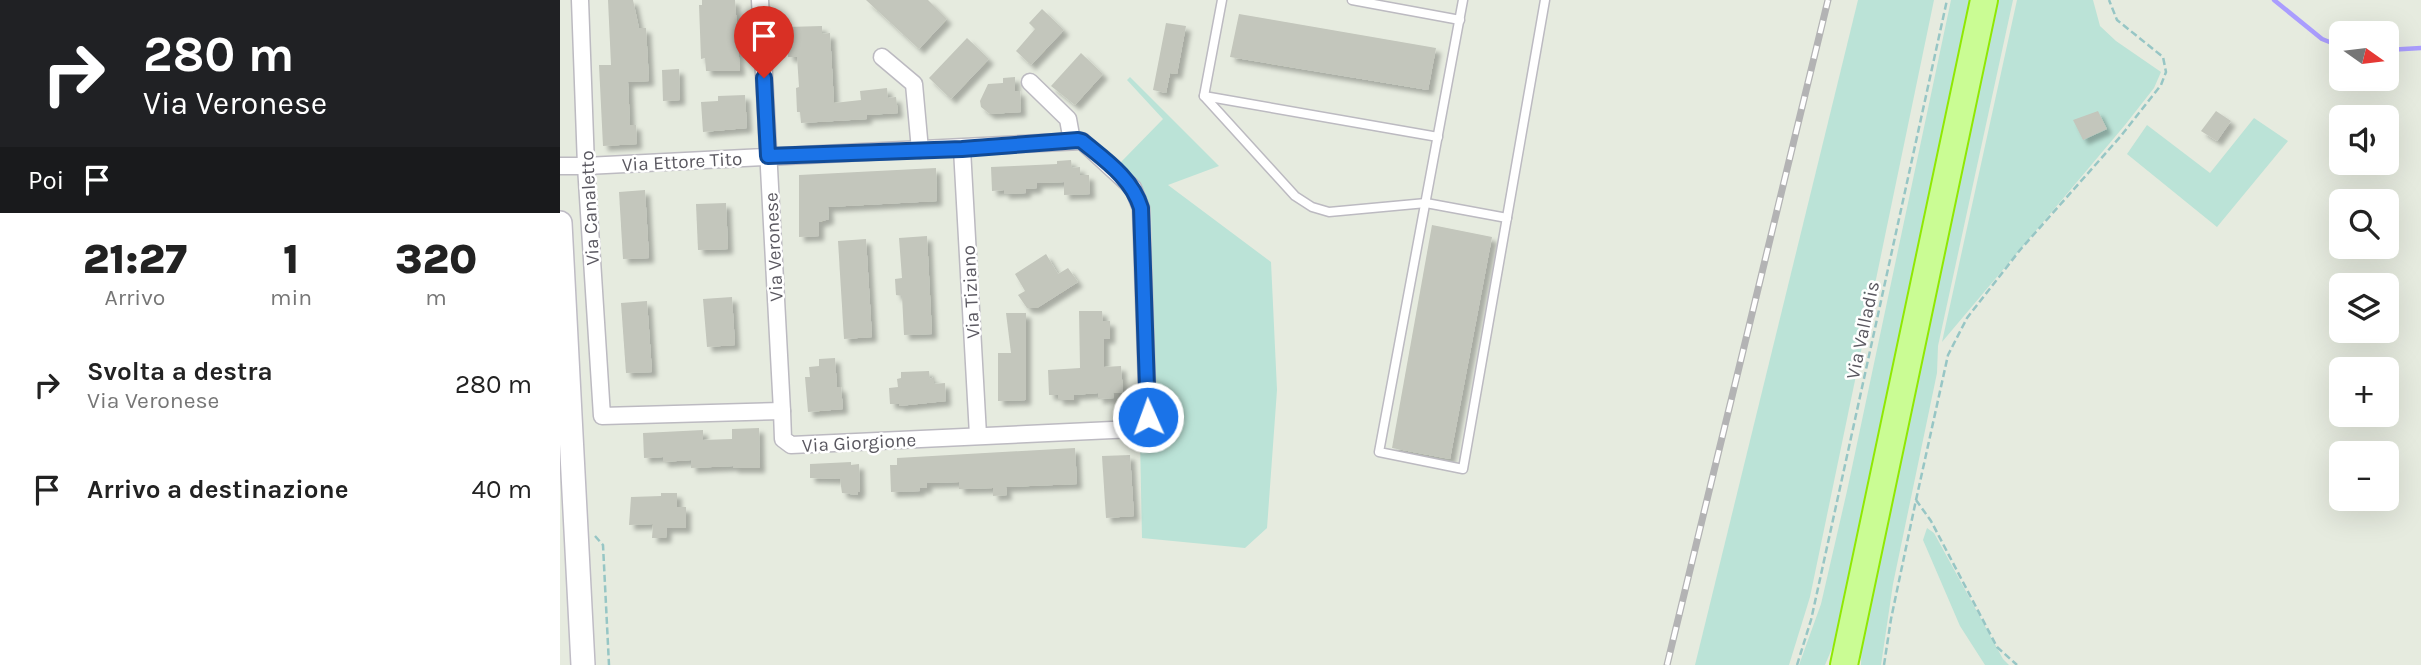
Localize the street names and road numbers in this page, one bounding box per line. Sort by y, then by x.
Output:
street label: Via Ettore Tito [621,148,743,176]
street label: Via Canaletto [576,150,604,266]
street label: Via Veronese [760,192,788,302]
street label: Via Tiziano [958,245,984,339]
street label: Via Valladis [1842,279,1884,381]
street label: Via Giorgione [801,429,917,457]

